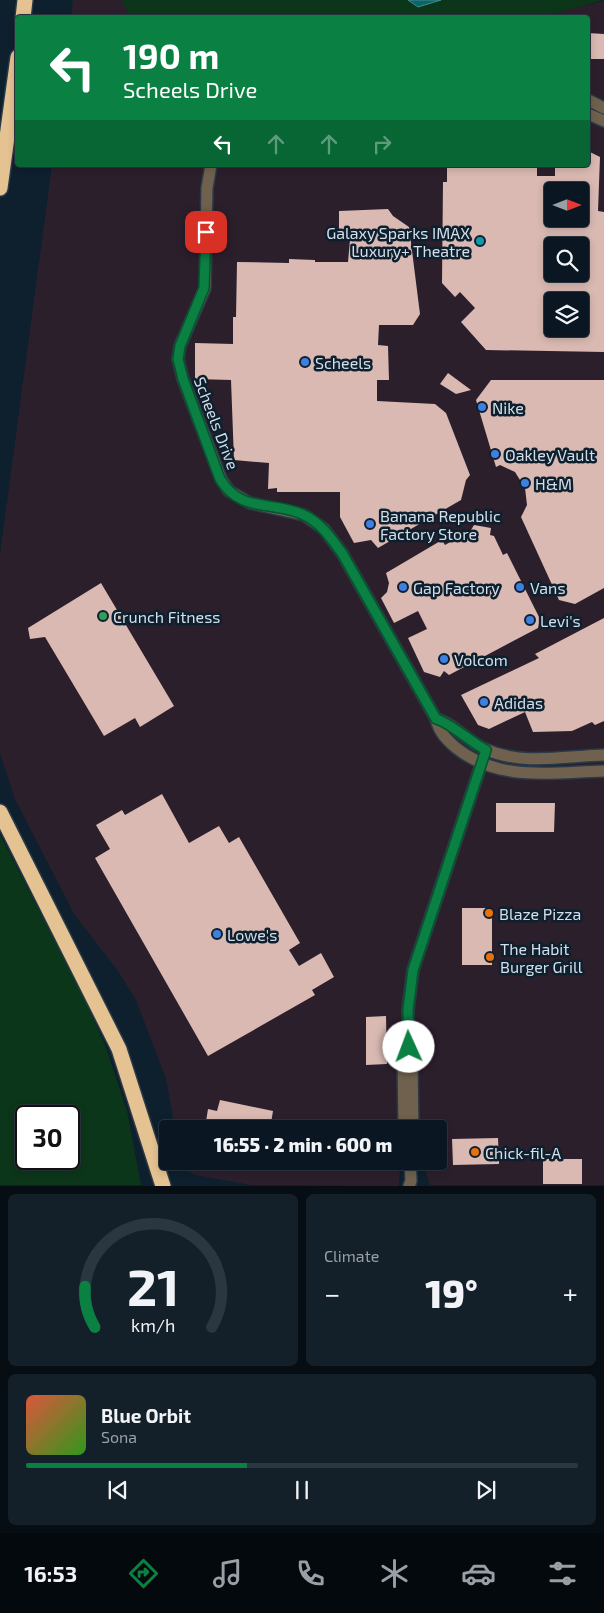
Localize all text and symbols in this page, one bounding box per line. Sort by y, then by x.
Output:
text: 190 m [123,34,219,76]
icon: left [40,35,105,100]
text: Scheels Drive [123,76,257,102]
icon: left [209,130,237,158]
icon: ahead [262,130,290,158]
icon: ahead [315,130,343,158]
icon: right [368,130,396,158]
north arrow [544,182,589,228]
map controls [544,182,589,337]
pin [185,211,227,253]
icon: arrive [192,218,220,246]
place label: Galaxy Sparks IMAX Luxury+ Theatre [326,223,470,260]
marker: Galaxy Sparks IMAX Luxury+ Theatre [474,235,486,247]
button: search [544,237,589,282]
button: layers [544,292,589,337]
place label: Scheels [315,353,371,372]
marker: Scheels [299,356,311,368]
street label: Scheels Drive [191,374,243,472]
place label: Nike [492,398,524,417]
marker: Nike [476,401,488,413]
place label: Oakley Vault [505,445,595,464]
marker: Oakley Vault [489,448,501,460]
place label: H&M [535,474,572,493]
marker: H&M [519,477,531,489]
place label: Banana Republic Factory Store [380,506,501,543]
marker: Banana Republic Factory Store [364,518,376,530]
place label: Gap Factory [413,578,500,597]
place label: Vans [530,578,566,597]
marker: Gap Factory [397,581,409,593]
marker: Vans [514,581,526,593]
place label: Crunch Fitness [113,607,220,626]
marker: Crunch Fitness [97,610,109,622]
place label: Levi's [540,611,581,630]
marker: Levi's [524,614,536,626]
place label: Volcom [454,650,508,669]
marker: Volcom [438,653,450,665]
place label: Adidas [494,693,543,712]
marker: Adidas [478,696,490,708]
place label: Blaze Pizza [499,904,581,923]
marker: Blaze Pizza [483,907,495,919]
place label: Lowe's [227,925,277,944]
marker: Lowe's [211,928,223,940]
place label: The Habit Burger Grill [500,939,583,976]
marker: The Habit Burger Grill [484,951,496,963]
position arrow [382,1020,434,1072]
speed limit sign: 30 [15,1105,80,1170]
text: 16:55 · 2 min · 600 m [214,1133,392,1156]
place label: Chick-fil-A [485,1143,561,1162]
marker: Chick-fil-A [469,1146,481,1158]
text: Climate [324,1246,379,1265]
text: 21 [127,1254,179,1316]
text: 19° [425,1270,478,1316]
text: − [324,1276,340,1310]
text: + [563,1276,578,1310]
text: km/h [131,1314,175,1336]
text: Blue Orbit [101,1404,191,1427]
text: Sona [101,1427,137,1446]
icon: previous [104,1476,132,1504]
icon: pause [288,1476,316,1504]
icon: next [472,1476,500,1504]
icon: directions [126,1556,161,1591]
icon: music [210,1556,245,1591]
icon: phone [293,1556,328,1591]
icon: climate [377,1556,412,1591]
icon: car [461,1556,496,1591]
icon: filters [545,1556,580,1591]
text: 16:53 [24,1560,77,1586]

